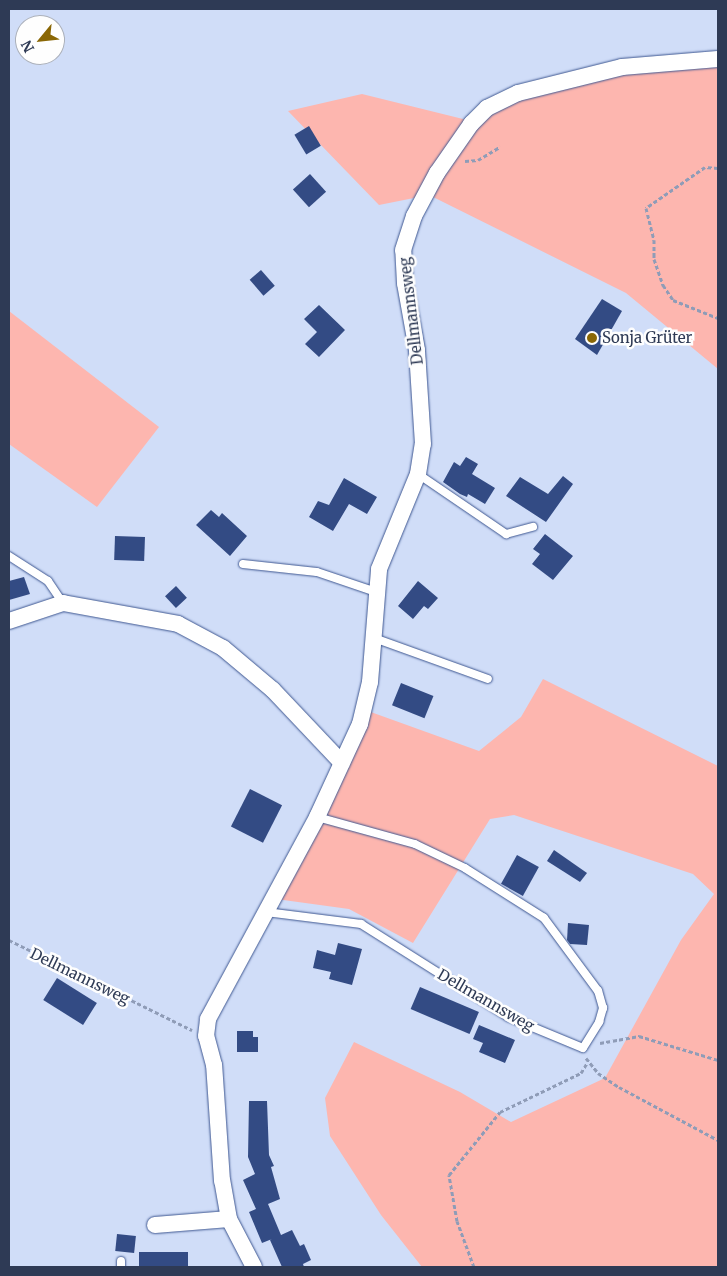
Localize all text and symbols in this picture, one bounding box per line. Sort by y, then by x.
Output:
north arrow [15,15,65,65]
text: N [17,37,38,56]
street label: Dellmannsweg [395,256,427,366]
place label: Sonja Grüter [602,329,692,347]
marker: Sonja Grüter [586,332,598,344]
street label: Dellmannsweg [27,944,133,1008]
street label: Dellmannsweg [435,965,537,1035]

